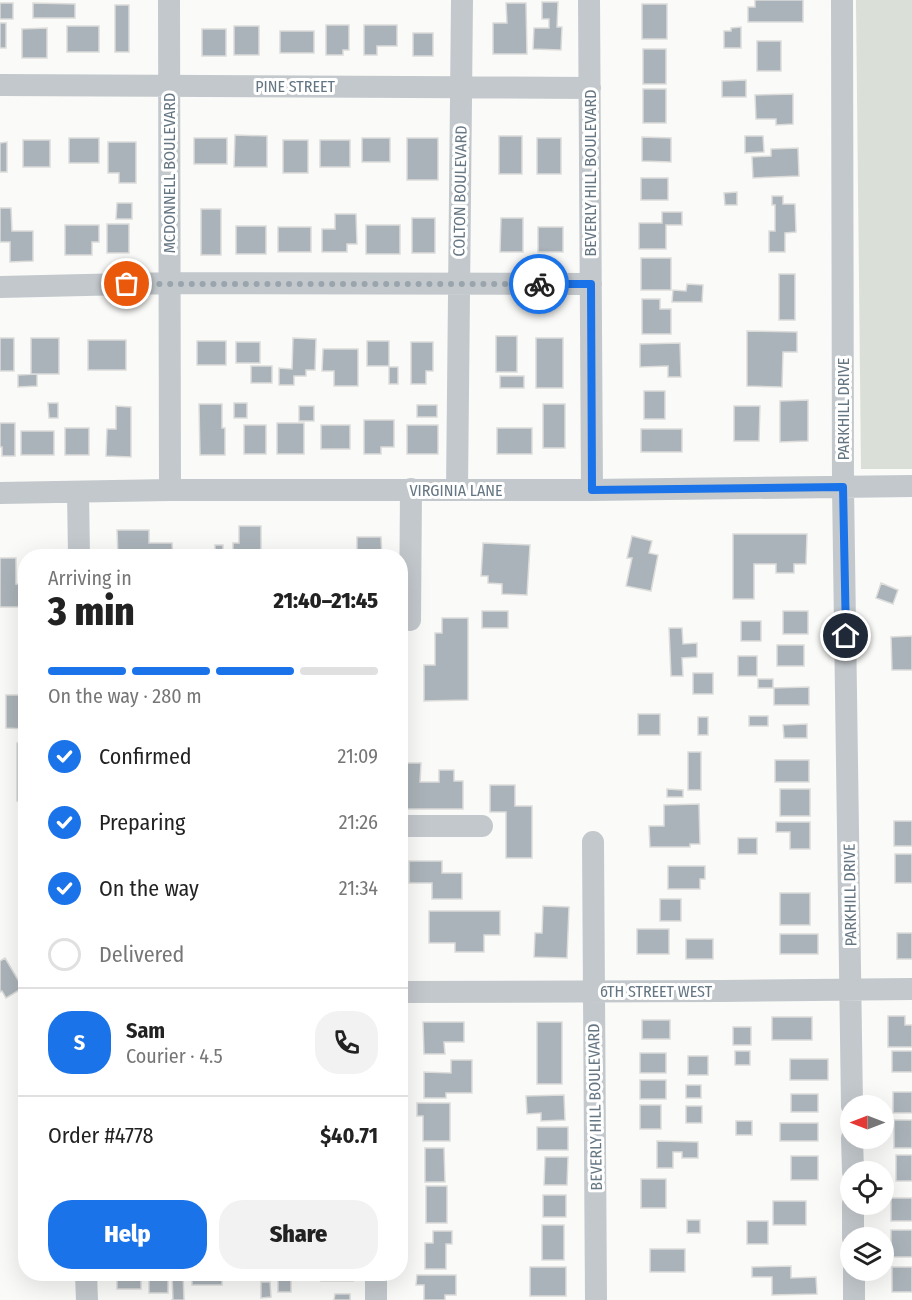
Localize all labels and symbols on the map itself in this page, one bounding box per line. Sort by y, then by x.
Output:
street label: PINE STREET [255,77,335,96]
street label: BEVERLY HILL BOULEVARD [581,90,600,256]
street label: MCDONNELL BOULEVARD [160,93,179,253]
street label: COLTON BOULEVARD [449,125,471,257]
courier [509,254,569,314]
pin [101,258,152,309]
street label: PARKHILL DRIVE [834,358,853,460]
street label: VIRGINIA LANE [409,481,503,500]
pin [820,610,871,661]
street label: PARKHILL DRIVE [840,843,860,947]
street label: 6TH STREET WEST [600,982,713,1001]
street label: BEVERLY HILL BOULEVARD [584,1023,606,1191]
north arrow [840,1095,894,1149]

